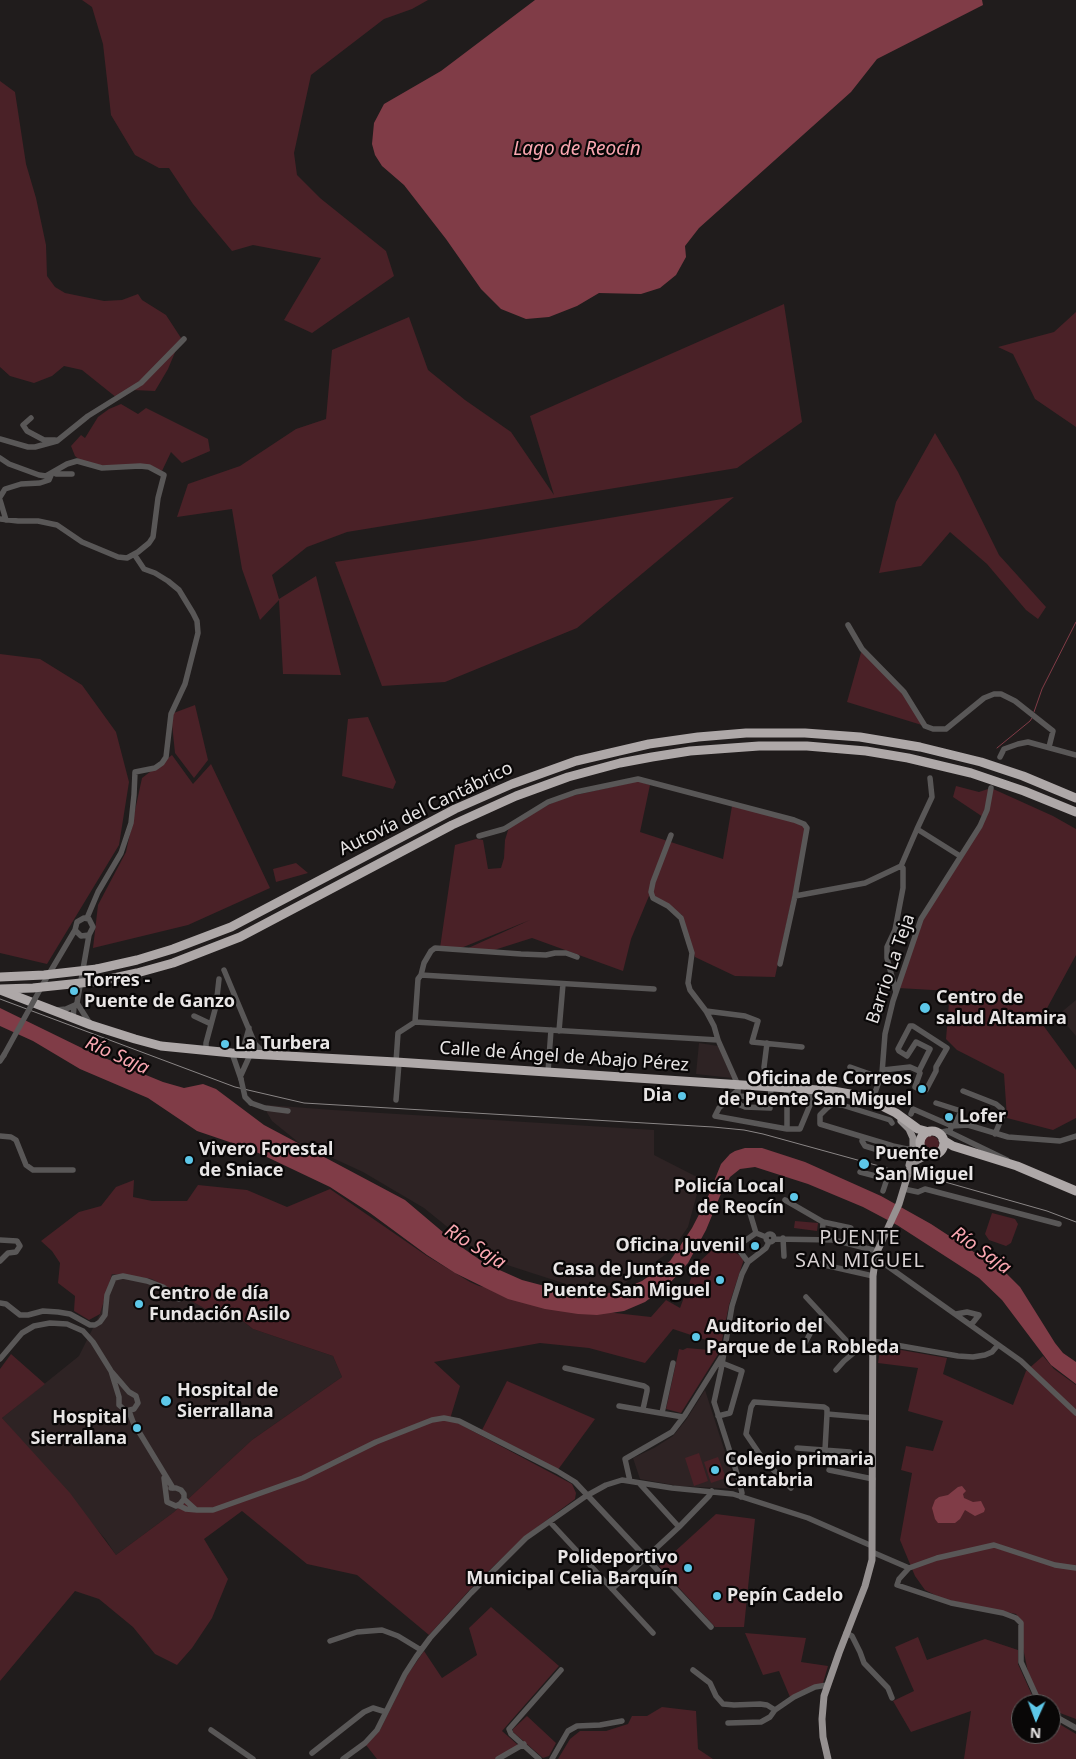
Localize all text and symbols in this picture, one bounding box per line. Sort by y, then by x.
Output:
water label: Lago de Reocín [513,139,641,161]
street label: Autovía del Cantábrico [336,758,516,860]
street label: Barrio La Teja [862,911,920,1027]
place label: Torres - Puente de Ganzo [84,970,235,1012]
marker: Torres - Puente de Ganzo [68,985,80,997]
place label: Centro de salud Altamira [936,987,1067,1030]
marker: Centro de salud Altamira [918,1001,932,1015]
water label: Río Saja [82,1032,152,1080]
place label: La Turbera [235,1033,330,1055]
marker: La Turbera [219,1038,231,1050]
street label: Calle de Ángel de Abajo Pérez [439,1038,689,1076]
place label: Oficina de Correos de Puente San Miguel [718,1068,912,1110]
marker: Oficina de Correos de Puente San Miguel [916,1083,928,1095]
place label: Dia [643,1085,672,1107]
marker: Dia [676,1090,688,1102]
place label: Lofer [959,1106,1006,1128]
marker: Lofer [943,1111,955,1123]
place label: Vivero Forestal de Sniace [199,1139,333,1182]
place label: Puente San Miguel [875,1143,974,1186]
marker: Vivero Forestal de Sniace [183,1154,195,1166]
marker: Puente San Miguel [857,1157,871,1171]
place label: Policía Local de Reocín [674,1176,784,1218]
marker: Policía Local de Reocín [788,1191,800,1203]
water label: Río Saja [440,1219,510,1275]
water label: Río Saja [947,1222,1015,1280]
district label: PUENTE SAN MIGUEL [794,1226,926,1273]
place label: Oficina Juvenil [615,1235,745,1257]
marker: Oficina Juvenil [749,1240,761,1252]
place label: Casa de Juntas de Puente San Miguel [543,1259,710,1302]
marker: Casa de Juntas de Puente San Miguel [714,1274,726,1286]
place label: Centro de día Fundación Asilo [149,1283,290,1326]
marker: Centro de día Fundación Asilo [133,1298,145,1310]
place label: Auditorio del Parque de La Robleda [706,1316,899,1358]
marker: Auditorio del Parque de La Robleda [690,1331,702,1343]
place label: Hospital de Sierrallana [177,1380,279,1422]
marker: Hospital de Sierrallana [159,1394,173,1408]
place label: Hospital Sierrallana [30,1407,127,1450]
marker: Hospital Sierrallana [131,1422,143,1434]
place label: Colegio primaria Cantabria [725,1449,874,1492]
marker: Colegio primaria Cantabria [709,1464,721,1476]
place label: Polideportivo Municipal Celia Barquín [466,1547,678,1590]
marker: Polideportivo Municipal Celia Barquín [682,1562,694,1574]
place label: Pepín Cadelo [727,1585,843,1607]
marker: Pepín Cadelo [711,1590,723,1602]
north arrow [1011,1694,1061,1744]
text: N [1029,1724,1042,1743]

